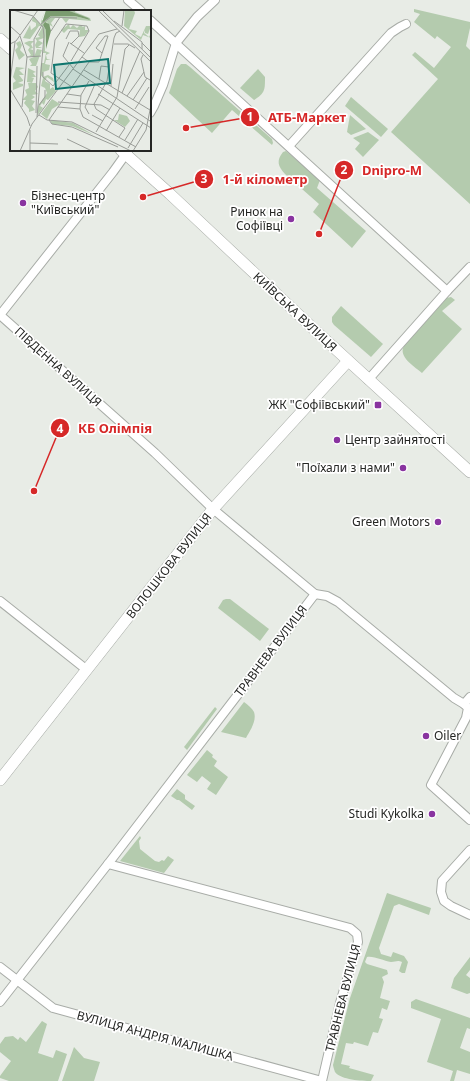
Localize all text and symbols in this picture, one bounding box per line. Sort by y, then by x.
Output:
inset map [10,10,151,151]
callout: АТБ-Маркет [240,105,354,130]
text: 1 [247,108,253,125]
text: АТБ-Маркет [268,108,347,126]
callout: Dnipro-M [334,158,430,183]
text: 2 [341,161,348,178]
text: Dnipro-M [362,161,422,179]
callout: 1-й кілометр [194,167,315,192]
text: 3 [201,170,208,187]
text: 1-й кілометр [222,170,308,188]
place label: Бізнес-центр "Київський" [31,187,105,218]
marker: Бізнес-центр "Київський" [18,198,28,208]
place label: Ринок на Софіївці [230,203,283,234]
marker: Ринок на Софіївці [286,214,296,224]
street label: КИЇВСЬКА ВУЛИЦЯ [250,268,341,355]
street label: ПІВДЕННА ВУЛИЦЯ [11,323,106,410]
place label: ЖК "Софіївський" [268,396,370,413]
marker: ЖК "Софіївський" [373,400,383,410]
callout: КБ Олімпія [50,416,160,441]
text: КБ Олімпія [78,419,152,437]
text: 4 [57,420,64,437]
place label: Центр зайнятості [345,431,445,448]
marker: Центр зайнятості [332,435,342,445]
place label: "Поїхали з нами" [296,459,395,476]
marker: "Поїхали з нами" [398,463,408,473]
street label: ВОЛОШКОВА ВУЛИЦЯ [122,509,215,622]
place label: Green Motors [352,513,430,530]
marker: Green Motors [433,517,443,527]
street label: ТРАВНЕВА ВУЛИЦЯ [230,601,311,700]
place label: Oiler [434,727,461,744]
marker: Oiler [421,731,431,741]
place label: Studi Kykolka [349,805,424,822]
marker: Studi Kykolka [427,809,437,819]
street label: ТРАВНЕВА ВУЛИЦЯ [321,942,364,1054]
street label: ВУЛИЦЯ АНДРІЯ МАЛИШКА [75,1006,236,1065]

